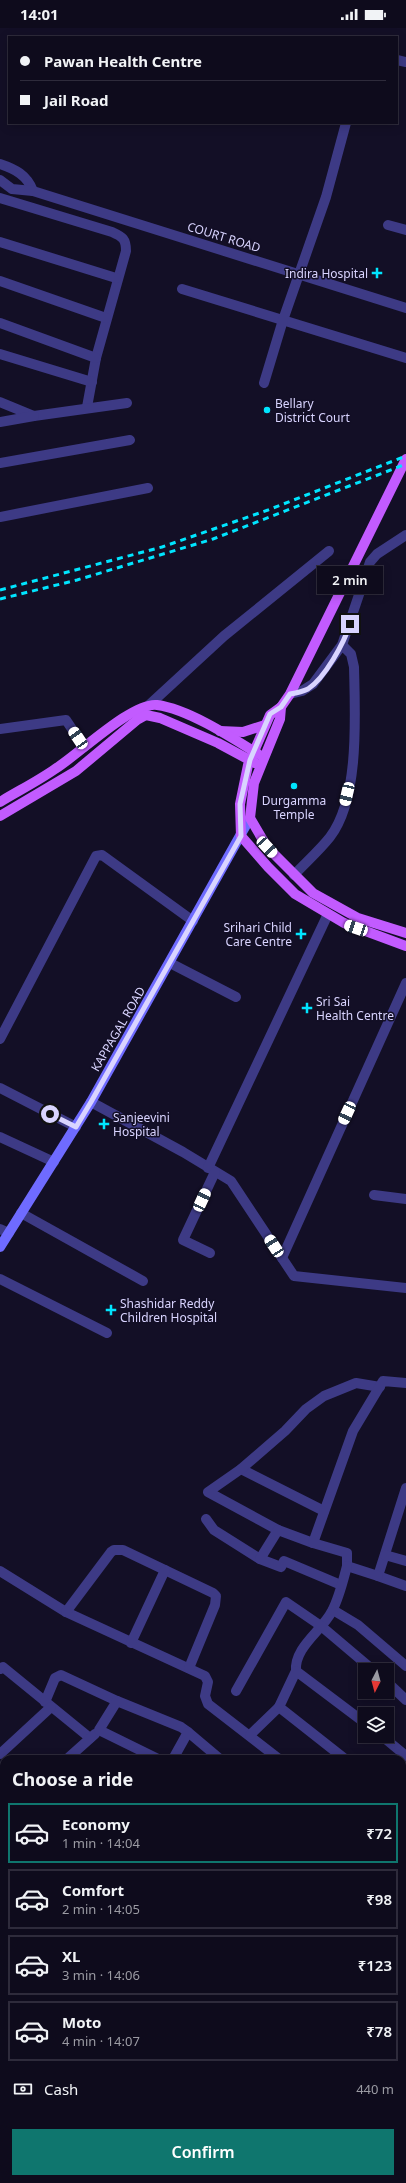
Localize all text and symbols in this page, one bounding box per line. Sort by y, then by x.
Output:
text: 14:01 [20,4,59,24]
text: Pawan Health Centre [44,51,202,71]
text: Jail Road [44,90,109,110]
street label: COURT ROAD [185,218,263,256]
place label: Indira Hospital [285,265,368,282]
marker: Indira Hospital [371,267,383,279]
place label: Bellary District Court [275,395,350,426]
marker: Bellary District Court [262,405,272,415]
callout: 2 min [317,566,383,594]
text: 2 min [332,571,368,589]
route end [341,615,359,633]
car [66,725,90,751]
marker: Durgamma Temple [289,781,299,791]
car [338,781,356,807]
place label: Durgamma Temple [262,792,326,823]
car [254,834,280,860]
car [343,918,369,938]
place label: Srihari Child Care Centre [223,919,292,950]
marker: Srihari Child Care Centre [295,928,307,940]
street label: KAPPAGAL ROAD [87,983,149,1075]
place label: Sri Sai Health Centre [316,993,394,1024]
marker: Sri Sai Health Centre [301,1002,313,1014]
car [336,1100,358,1126]
route start [41,1105,59,1123]
place label: Sanjeevini Hospital [113,1109,170,1140]
marker: Sanjeevini Hospital [98,1118,110,1130]
car [191,1187,213,1213]
car [262,1233,286,1259]
place label: Shashidar Reddy Children Hospital [120,1295,217,1326]
marker: Shashidar Reddy Children Hospital [105,1304,117,1316]
north arrow [358,1663,394,1699]
map controls [358,1663,394,1743]
button: layers [358,1707,394,1743]
text: Choose a ride [12,1767,133,1791]
text: Economy [62,1814,130,1834]
icon: car [14,1815,50,1851]
text: ₹72 [366,1823,392,1843]
text: 1 min · 14:04 [62,1834,140,1852]
text: Comfort [62,1880,124,1900]
icon: car [14,1881,50,1917]
text: ₹98 [366,1889,392,1909]
text: 2 min · 14:05 [62,1900,140,1918]
text: XL [62,1946,80,1966]
icon: car [14,1947,50,1983]
text: ₹123 [358,1955,392,1975]
text: 3 min · 14:06 [62,1966,140,1984]
text: Moto [62,2012,101,2032]
icon: car [14,2013,50,2049]
text: ₹78 [366,2021,392,2041]
text: 4 min · 14:07 [62,2032,140,2050]
icon: cash [12,2078,34,2100]
text: Cash [44,2079,78,2099]
text: 440 m [356,2080,394,2098]
button: Confirm [12,2129,394,2175]

